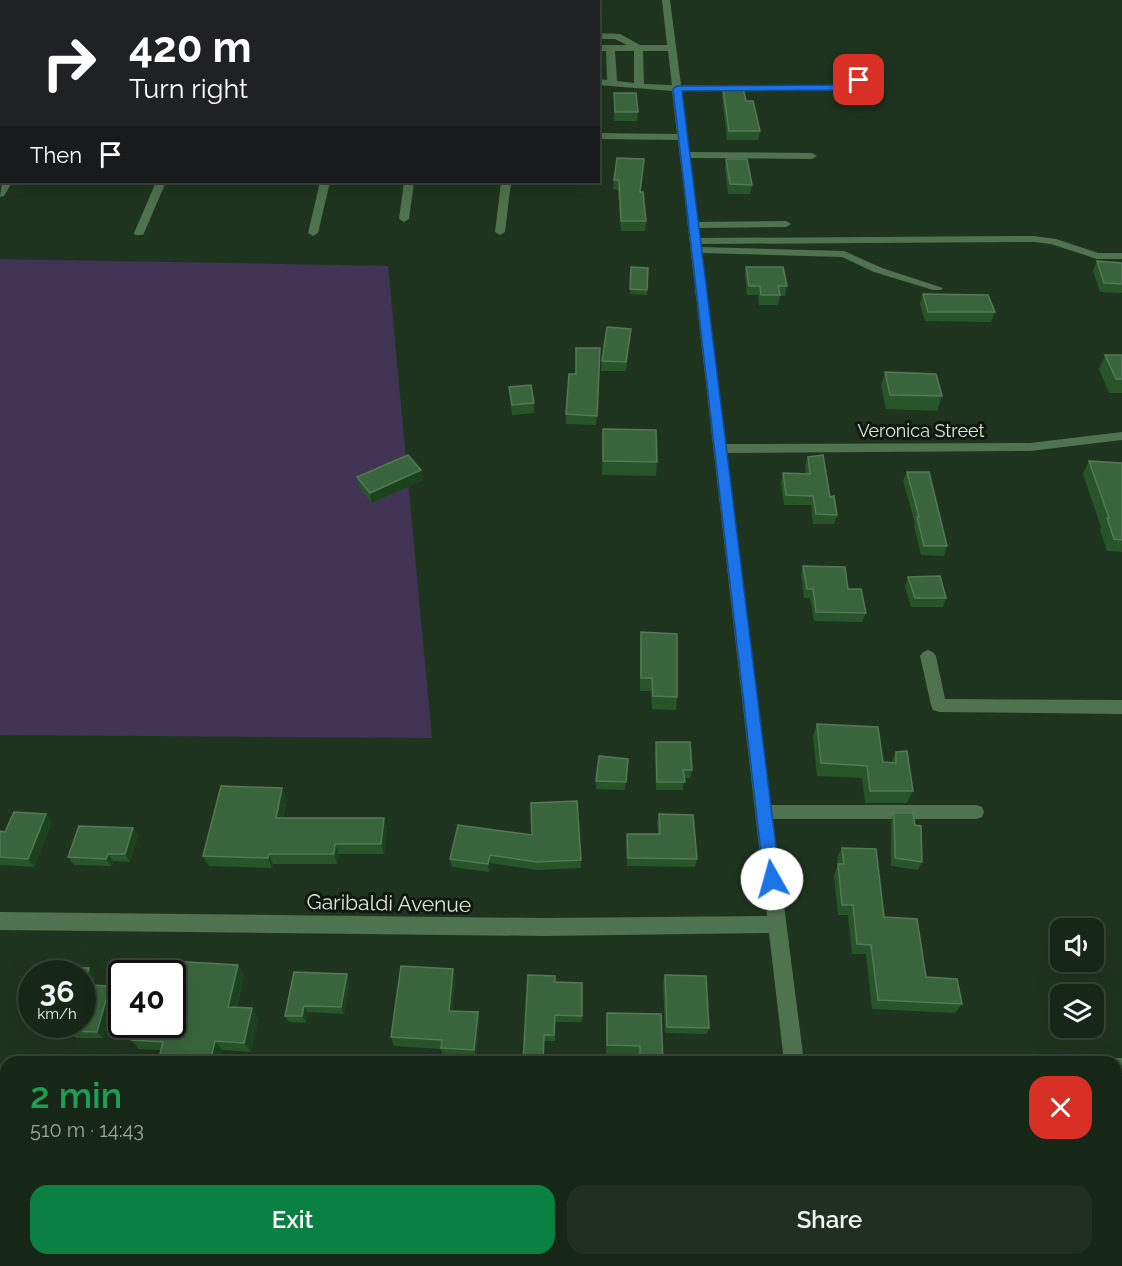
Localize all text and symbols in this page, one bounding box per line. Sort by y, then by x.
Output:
text: 420 m [129,23,252,72]
icon: right [30,24,108,102]
pin [833,54,884,105]
icon: arrive [842,63,875,96]
text: Turn right [129,73,248,104]
icon: arrive [94,138,127,171]
text: Then [30,142,82,168]
street label: Veronica Street [858,420,984,441]
position arrow [740,847,804,911]
street label: Garibaldi Avenue [307,889,471,917]
map controls [1050,918,1104,1038]
button: sound [1050,918,1104,972]
speed limit sign: 40 [108,960,186,1038]
text: 36 [40,974,74,1009]
button: layers [1050,984,1104,1038]
text: km/h [37,1005,77,1023]
text: 2 min [30,1074,122,1116]
button: close [1029,1076,1092,1139]
text: 510 m · 14:43 [30,1118,144,1142]
button: Exit [30,1185,555,1254]
button: Share [567,1185,1092,1254]

